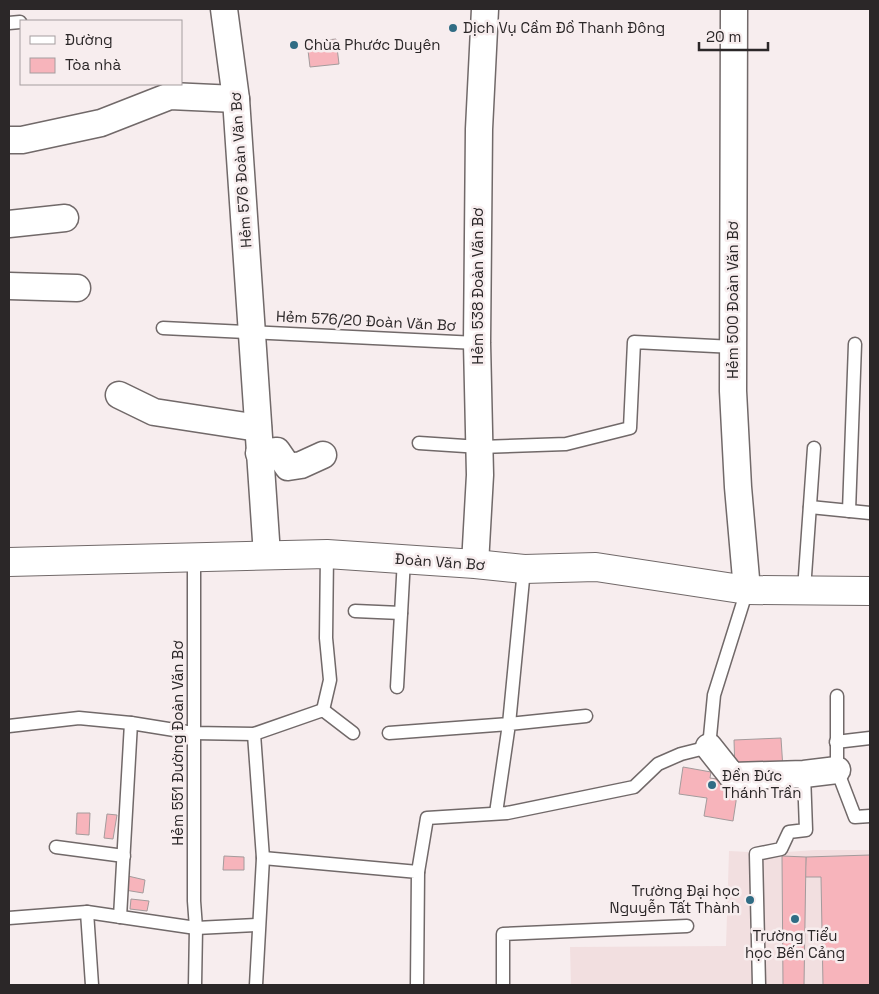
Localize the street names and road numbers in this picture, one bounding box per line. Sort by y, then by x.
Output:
street label: Hẻm 576 Đoàn Văn Bơ [226,91,255,249]
street label: Hẻm 538 Đoàn Văn Bơ [468,207,487,365]
street label: Hẻm 500 Đoàn Văn Bơ [723,220,742,379]
street label: Hẻm 576/20 Đoàn Văn Bơ [275,306,457,335]
street label: Đoàn Văn Bơ [394,549,486,574]
street label: Hẻm 551 Đường Đoàn Văn Bơ [168,640,187,846]

